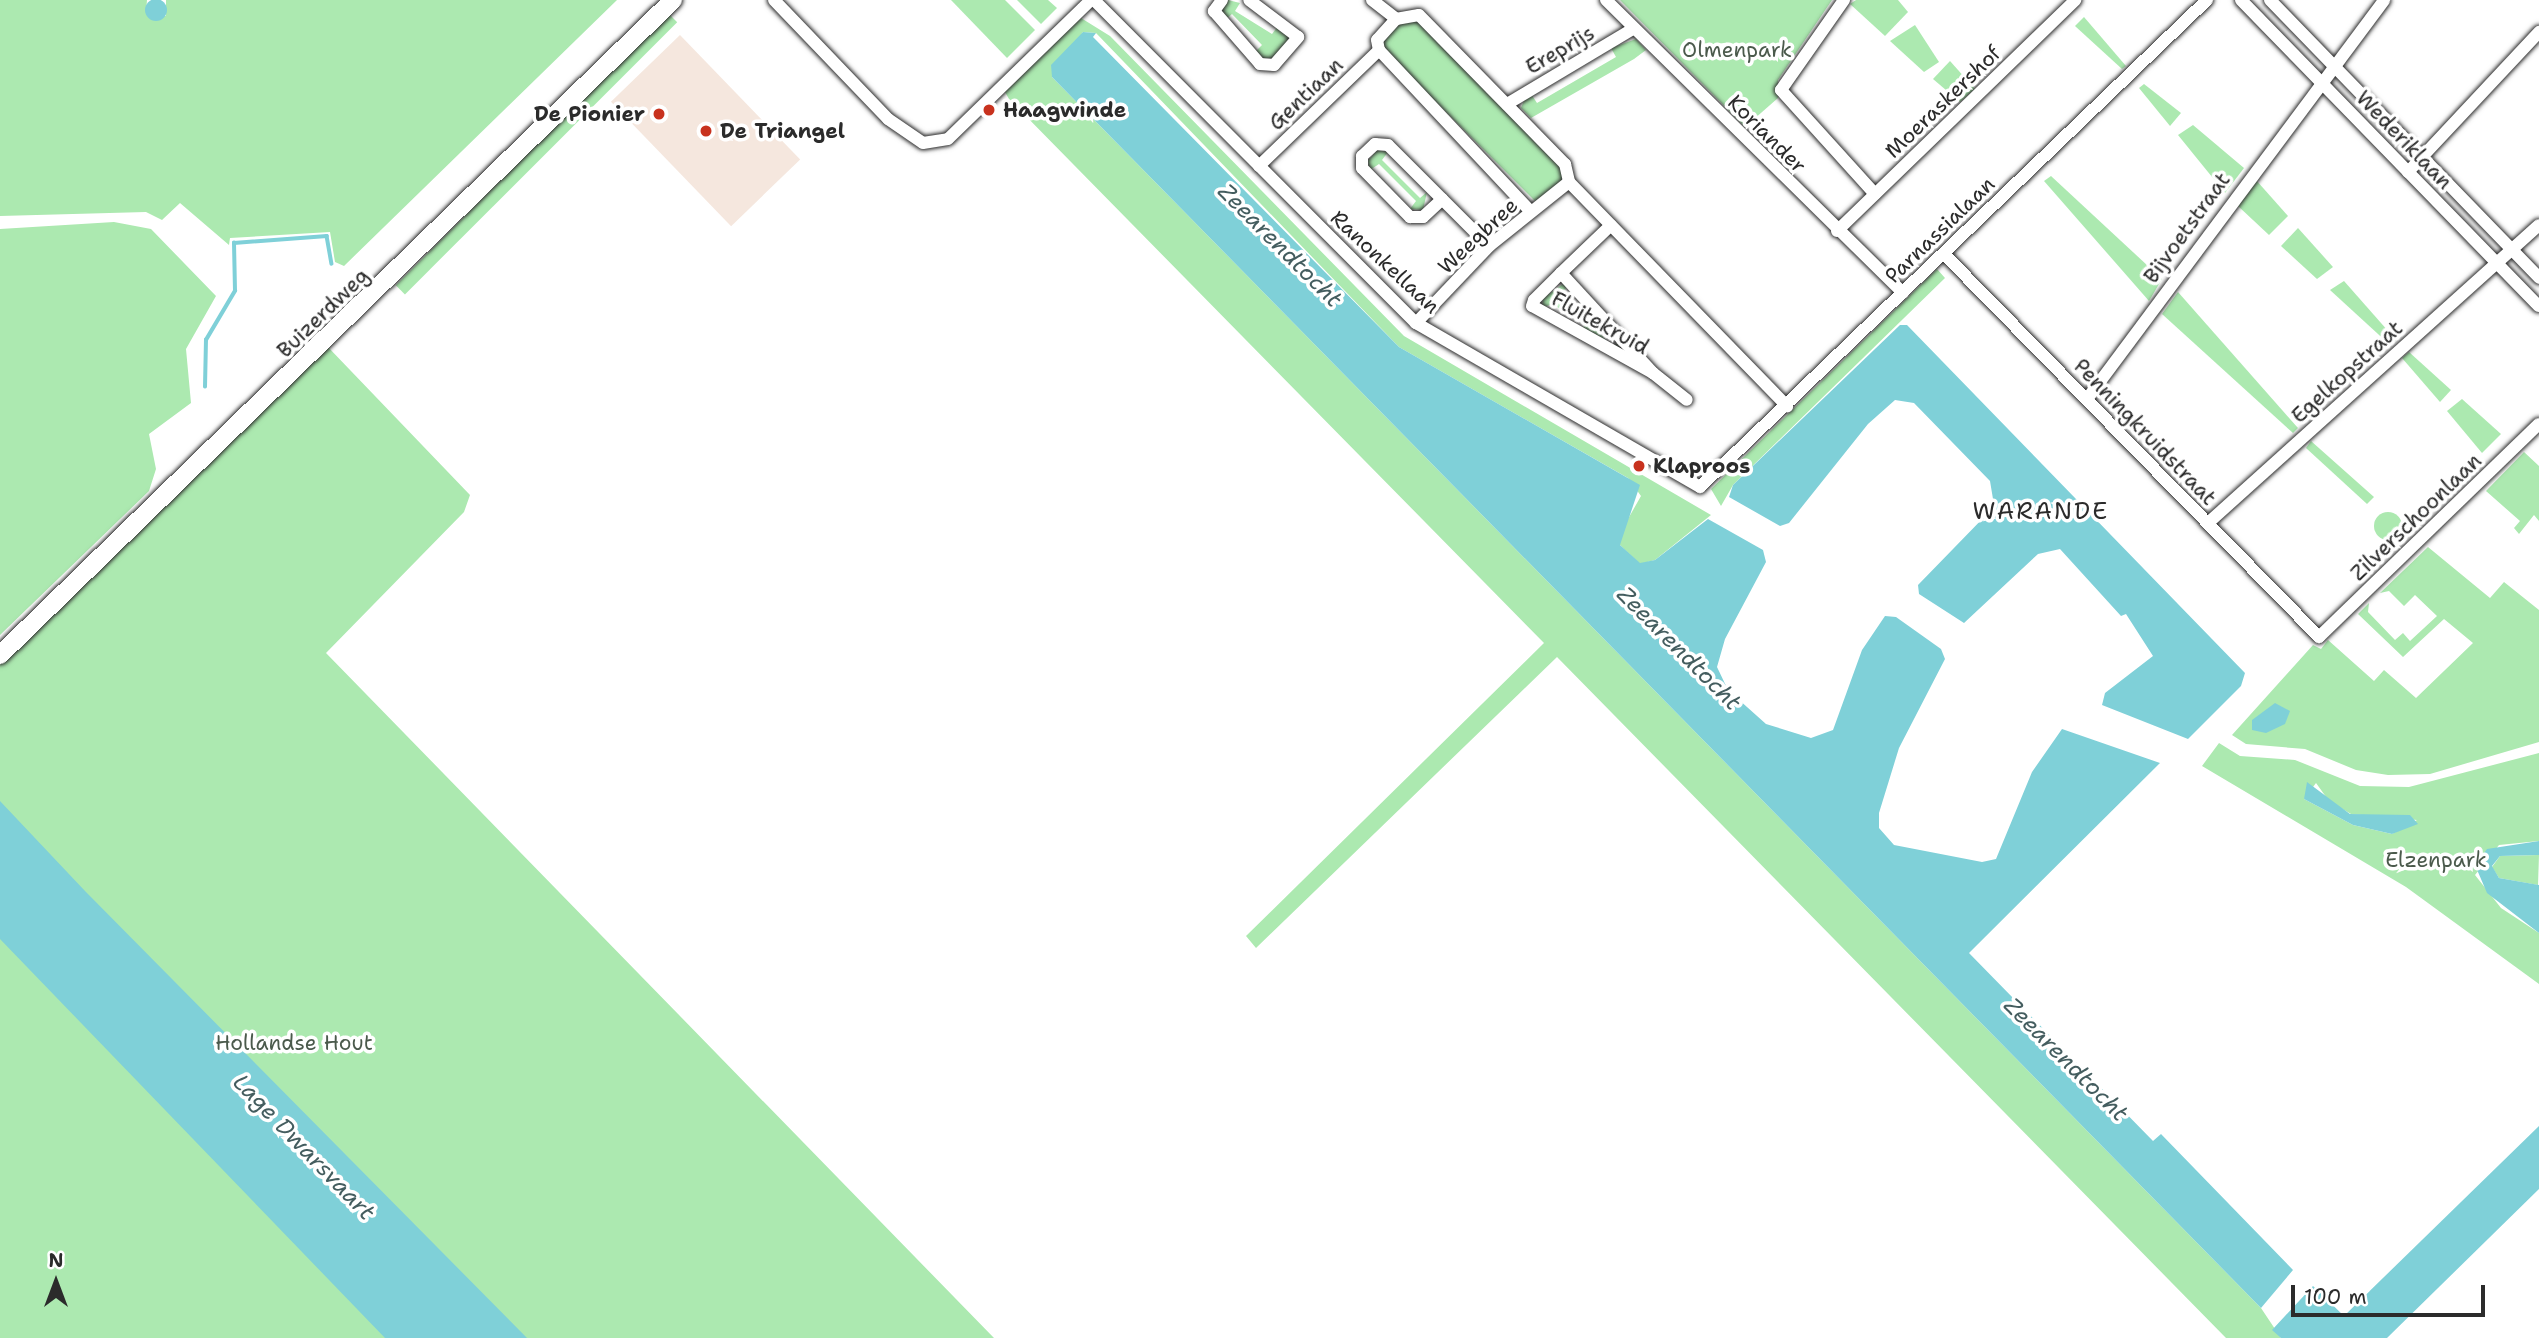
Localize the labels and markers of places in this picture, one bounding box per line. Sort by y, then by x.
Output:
place label: Haagwinde [1003,97,1126,123]
place label: De Pionier [534,101,645,127]
marker: Haagwinde [981,102,997,118]
marker: De Pionier [651,106,667,122]
place label: De Triangel [720,118,845,144]
marker: De Triangel [698,123,714,139]
place label: Klaproos [1653,453,1750,479]
marker: Klaproos [1631,458,1647,474]

